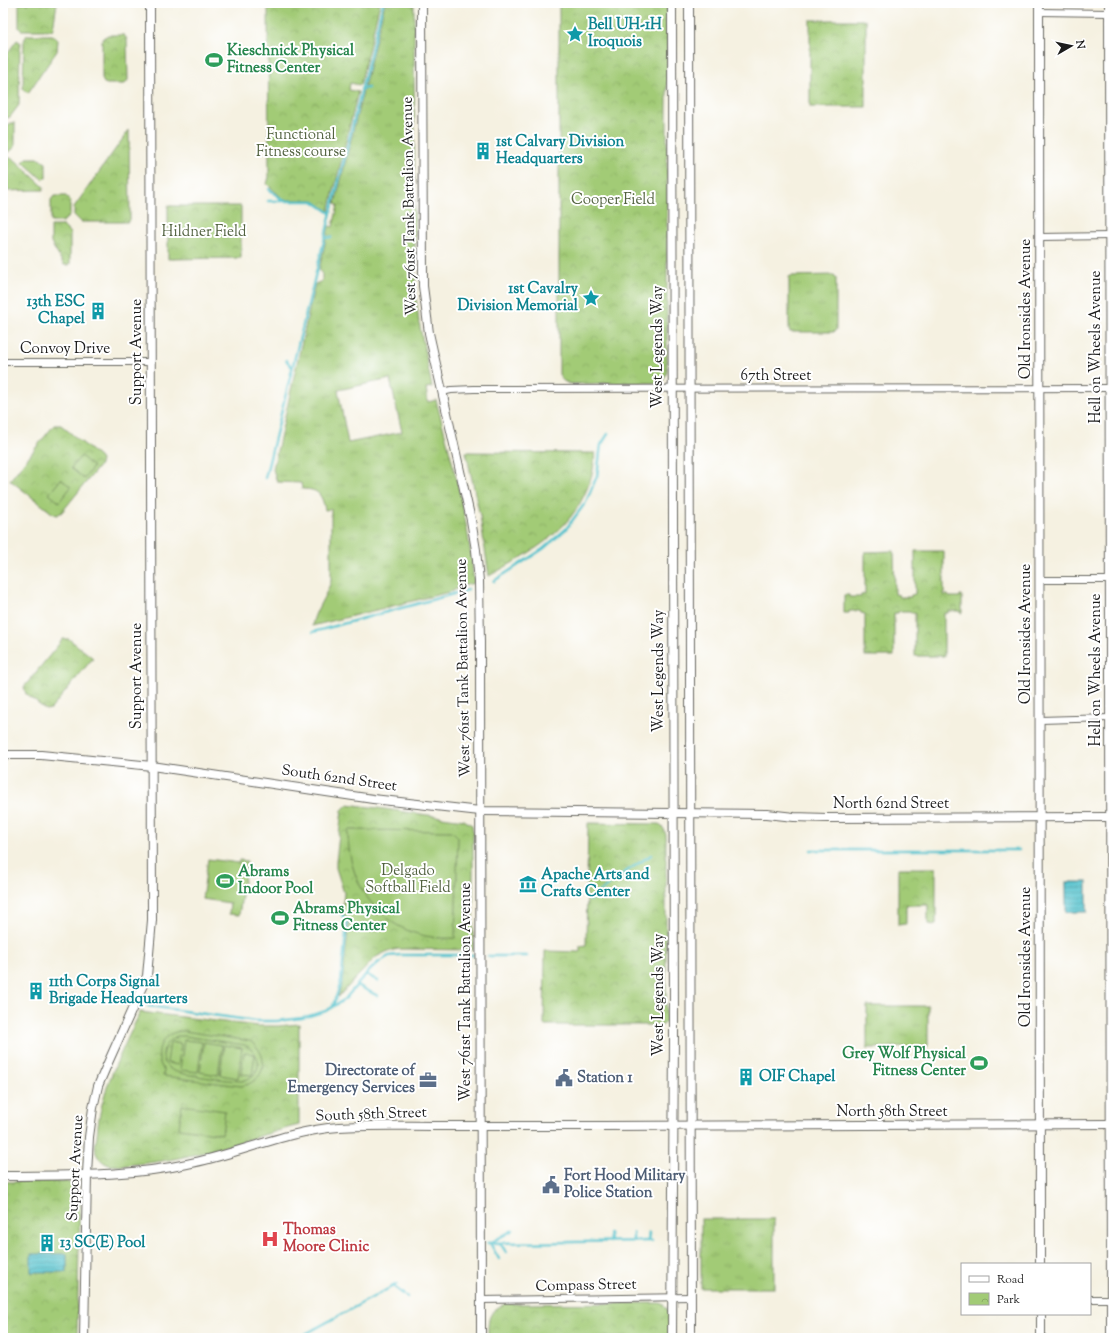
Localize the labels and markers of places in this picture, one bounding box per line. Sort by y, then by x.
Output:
place label: Bell UH-1H Iroquois [588,15,662,53]
place icon: Bell UH-1H Iroquois [565,24,585,44]
place label: Kieschnick Physical Fitness Center [227,41,355,79]
sports icon: Kieschnick Physical Fitness Center [204,50,224,70]
place label: 1st Calvary Division Headquarters [496,132,624,170]
building icon: 1st Calvary Division Headquarters [473,141,493,161]
place label: 1st Cavalry Division Memorial [457,279,579,317]
place icon: 1st Cavalry Division Memorial [581,288,601,308]
place label: 13th ESC Chapel [27,292,86,330]
building icon: 13th ESC Chapel [88,301,108,321]
place label: Abrams Indoor Pool [238,862,314,900]
place label: Apache Arts and Crafts Center [541,865,650,903]
sports icon: Abrams Indoor Pool [215,871,235,891]
museum icon: Apache Arts and Crafts Center [518,874,538,894]
place label: Abrams Physical Fitness Center [293,899,401,937]
sports icon: Abrams Physical Fitness Center [270,908,290,928]
place label: 11th Corps Signal Brigade Headquarters [49,972,188,1010]
building icon: 11th Corps Signal Brigade Headquarters [26,981,46,1001]
place label: Grey Wolf Physical Fitness Center [842,1044,967,1082]
sports icon: Grey Wolf Physical Fitness Center [969,1053,989,1073]
place label: Directorate of Emergency Services [288,1061,417,1099]
building icon: OIF Chapel [736,1067,756,1087]
place label: OIF Chapel [759,1067,836,1088]
public building icon: Station 1 [554,1068,574,1088]
place label: Station 1 [577,1068,633,1089]
office icon: Directorate of Emergency Services [418,1070,438,1090]
place label: Fort Hood Military Police Station [564,1166,686,1204]
public building icon: Fort Hood Military Police Station [541,1175,561,1195]
place label: Thomas Moore Clinic [283,1220,369,1258]
hospital icon: Thomas Moore Clinic [260,1229,280,1249]
building icon: 13 SC(E) Pool [37,1233,57,1253]
place label: 13 SC(E) Pool [60,1233,146,1254]

